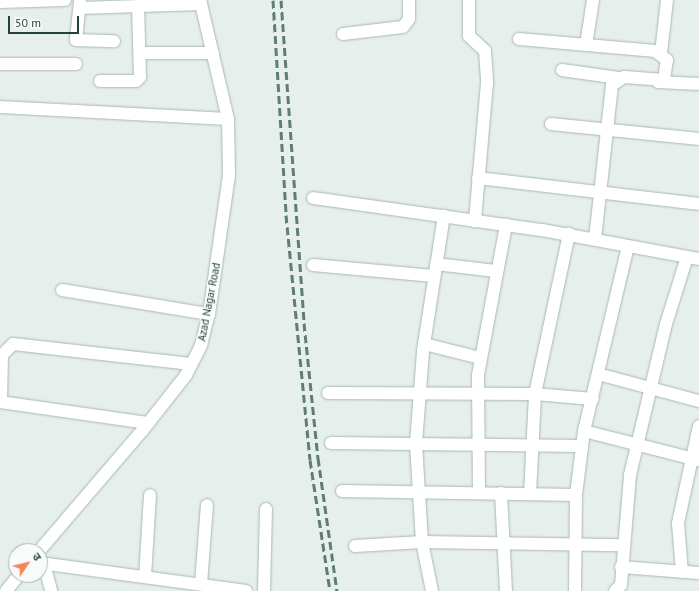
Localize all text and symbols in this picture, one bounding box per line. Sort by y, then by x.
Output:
scale bar [10,8,81,34]
text: 50 m [15,15,41,30]
street label: Azad Nagar Road [195,262,223,342]
north arrow [8,543,48,583]
text: उ [29,550,45,563]

